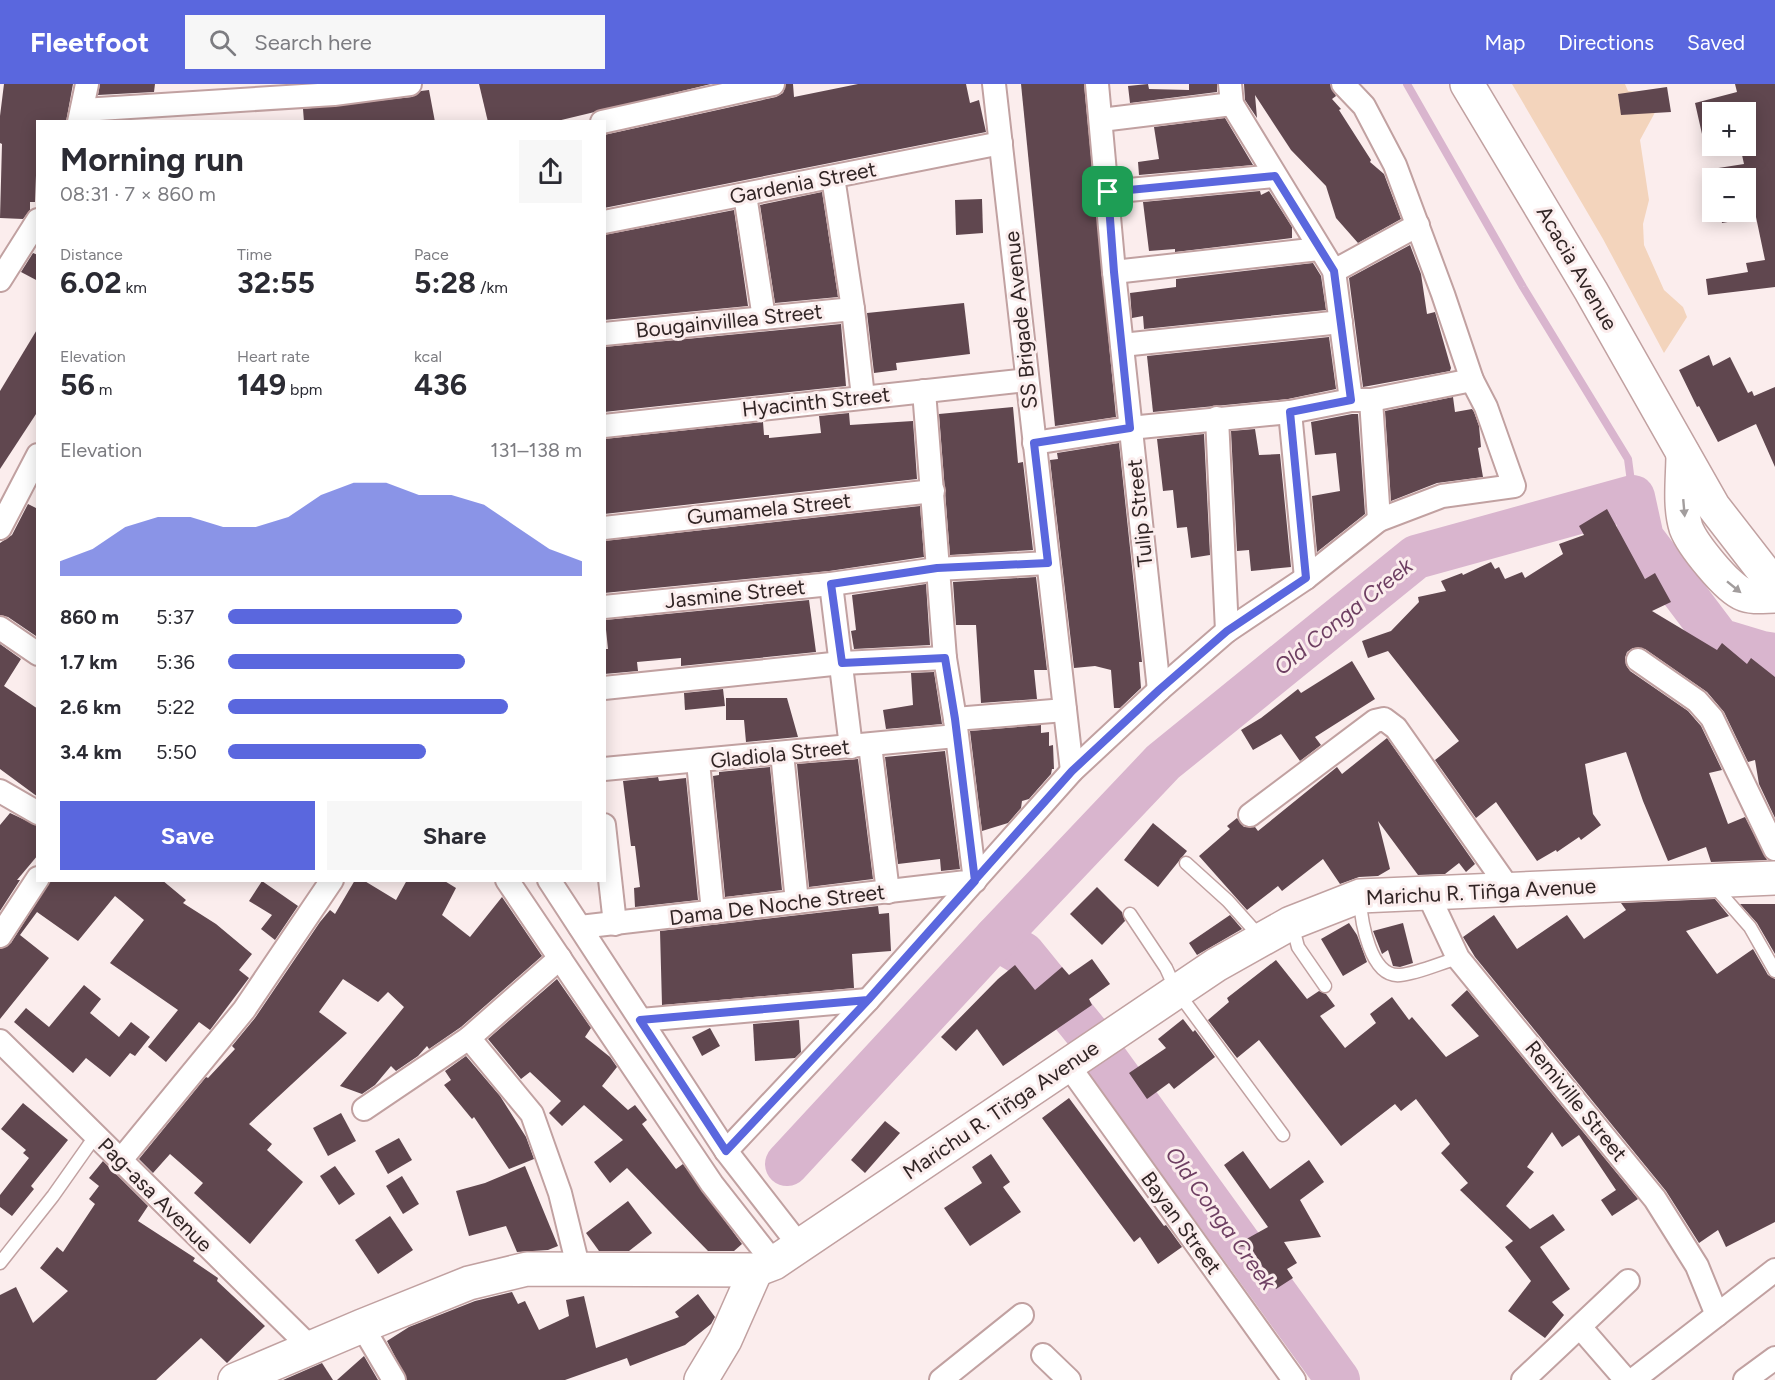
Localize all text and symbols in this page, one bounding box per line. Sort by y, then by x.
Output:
search box [185,15,605,69]
text: Fleetfoot [30,25,149,59]
icon: search [206,26,239,59]
text: Search here [254,29,372,56]
text: Map [1484,30,1525,55]
text: Directions [1558,30,1654,55]
text: Saved [1687,30,1745,55]
map controls [1702,102,1756,222]
button: + [1702,102,1756,156]
text: Morning run [60,140,244,179]
button: share [519,140,582,203]
street label: Gardenia Street [727,156,878,209]
pin [1082,166,1133,217]
button: − [1702,168,1756,222]
icon: arrive [1091,175,1124,208]
text: 08:31 · 7 × 860 m [60,182,216,206]
street label: Acacia Avenue [1532,201,1623,334]
street label: SS Brigade Avenue [999,230,1042,410]
text: Distance [60,245,123,264]
text: Time [237,245,272,264]
text: Pace [414,245,449,264]
text: 6.02 [60,264,122,301]
text: 32:55 [237,264,315,301]
text: 5:28 [414,264,476,301]
text: km [122,278,147,297]
text: /km [476,278,508,297]
street label: Bougainvillea Street [634,298,823,343]
text: Elevation [60,347,126,366]
text: Heart rate [237,347,310,366]
text: kcal [414,347,442,366]
text: 56 [60,366,95,403]
text: 149 [237,366,286,403]
text: 436 [414,366,467,403]
text: m [95,380,112,399]
text: bpm [286,380,322,399]
street label: Hyacinth Street [741,381,891,422]
text: Elevation [60,438,142,462]
text: 131–138 m [490,438,582,462]
street label: Tulip Street [1121,458,1158,568]
street label: Gumamela Street [686,487,852,530]
one-way arrow [1679,498,1689,517]
water label: Old Conga Creek [1269,551,1419,681]
street label: Jasmine Street [663,574,807,613]
one-way arrow [1726,580,1741,593]
text: 860 m [60,605,119,629]
text: 5:37 [156,605,194,629]
text: 1.7 km [60,650,117,674]
text: 5:36 [156,650,195,674]
text: 2.6 km [60,695,121,719]
text: 5:22 [156,695,195,719]
street label: Gladiola Street [709,734,851,773]
text: 3.4 km [60,740,122,764]
text: 5:50 [156,740,197,764]
button: Save [60,801,315,870]
button: Share [327,801,582,870]
street label: Marichu R. Tiñga Avenue [1365,873,1597,910]
street label: Dama De Noche Street [668,879,886,930]
street label: Marichu R. Tiñga Avenue [898,1035,1103,1184]
street label: Remiville Street [1520,1035,1633,1166]
street label: Pag-asa Avenue [93,1132,218,1257]
water label: Old Conga Creek [1160,1141,1282,1296]
street label: Bayan Street [1136,1167,1227,1279]

